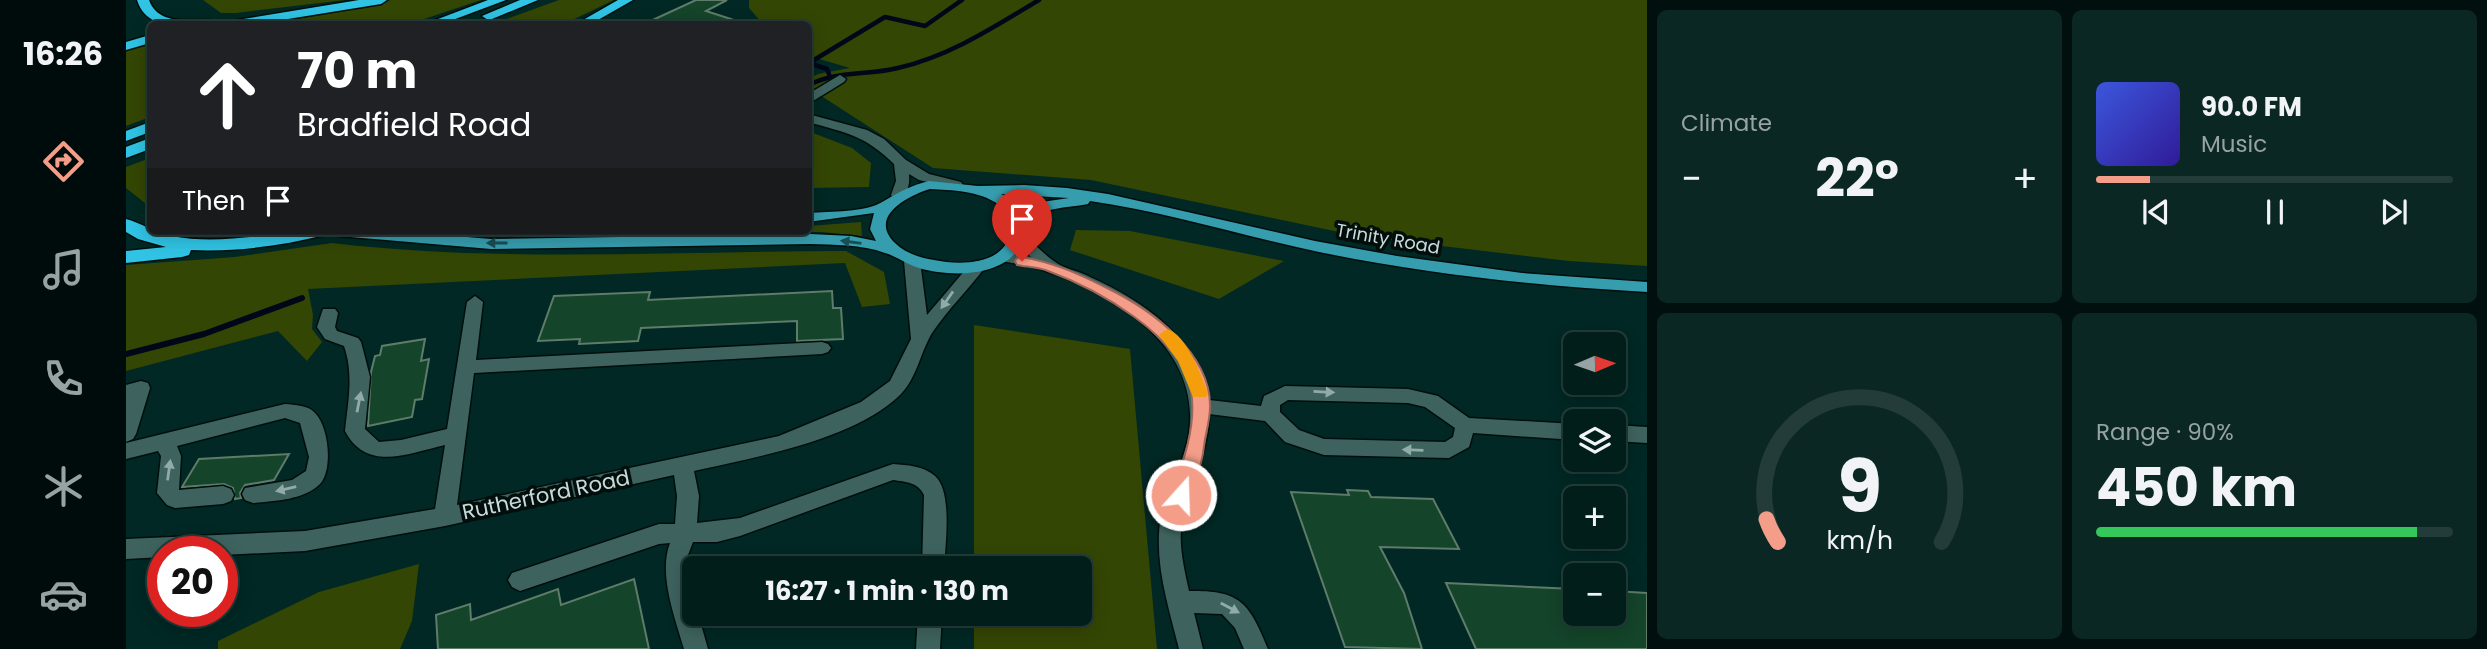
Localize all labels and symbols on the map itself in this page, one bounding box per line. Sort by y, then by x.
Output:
pin [992,189,1052,261]
street label: Trinity Road [1334,217,1442,260]
one-way arrow [840,236,862,247]
one-way arrow [486,238,508,249]
one-way arrow [940,291,954,309]
north arrow [1563,332,1626,396]
one-way arrow [1313,387,1335,398]
one-way arrow [353,391,364,413]
one-way arrow [1402,444,1424,456]
position arrow [1144,458,1218,532]
one-way arrow [163,459,174,481]
street label: Rutherford Road [459,463,632,526]
one-way arrow [274,484,296,495]
speed limit sign: 20 [147,536,238,627]
one-way arrow [1221,602,1241,614]

